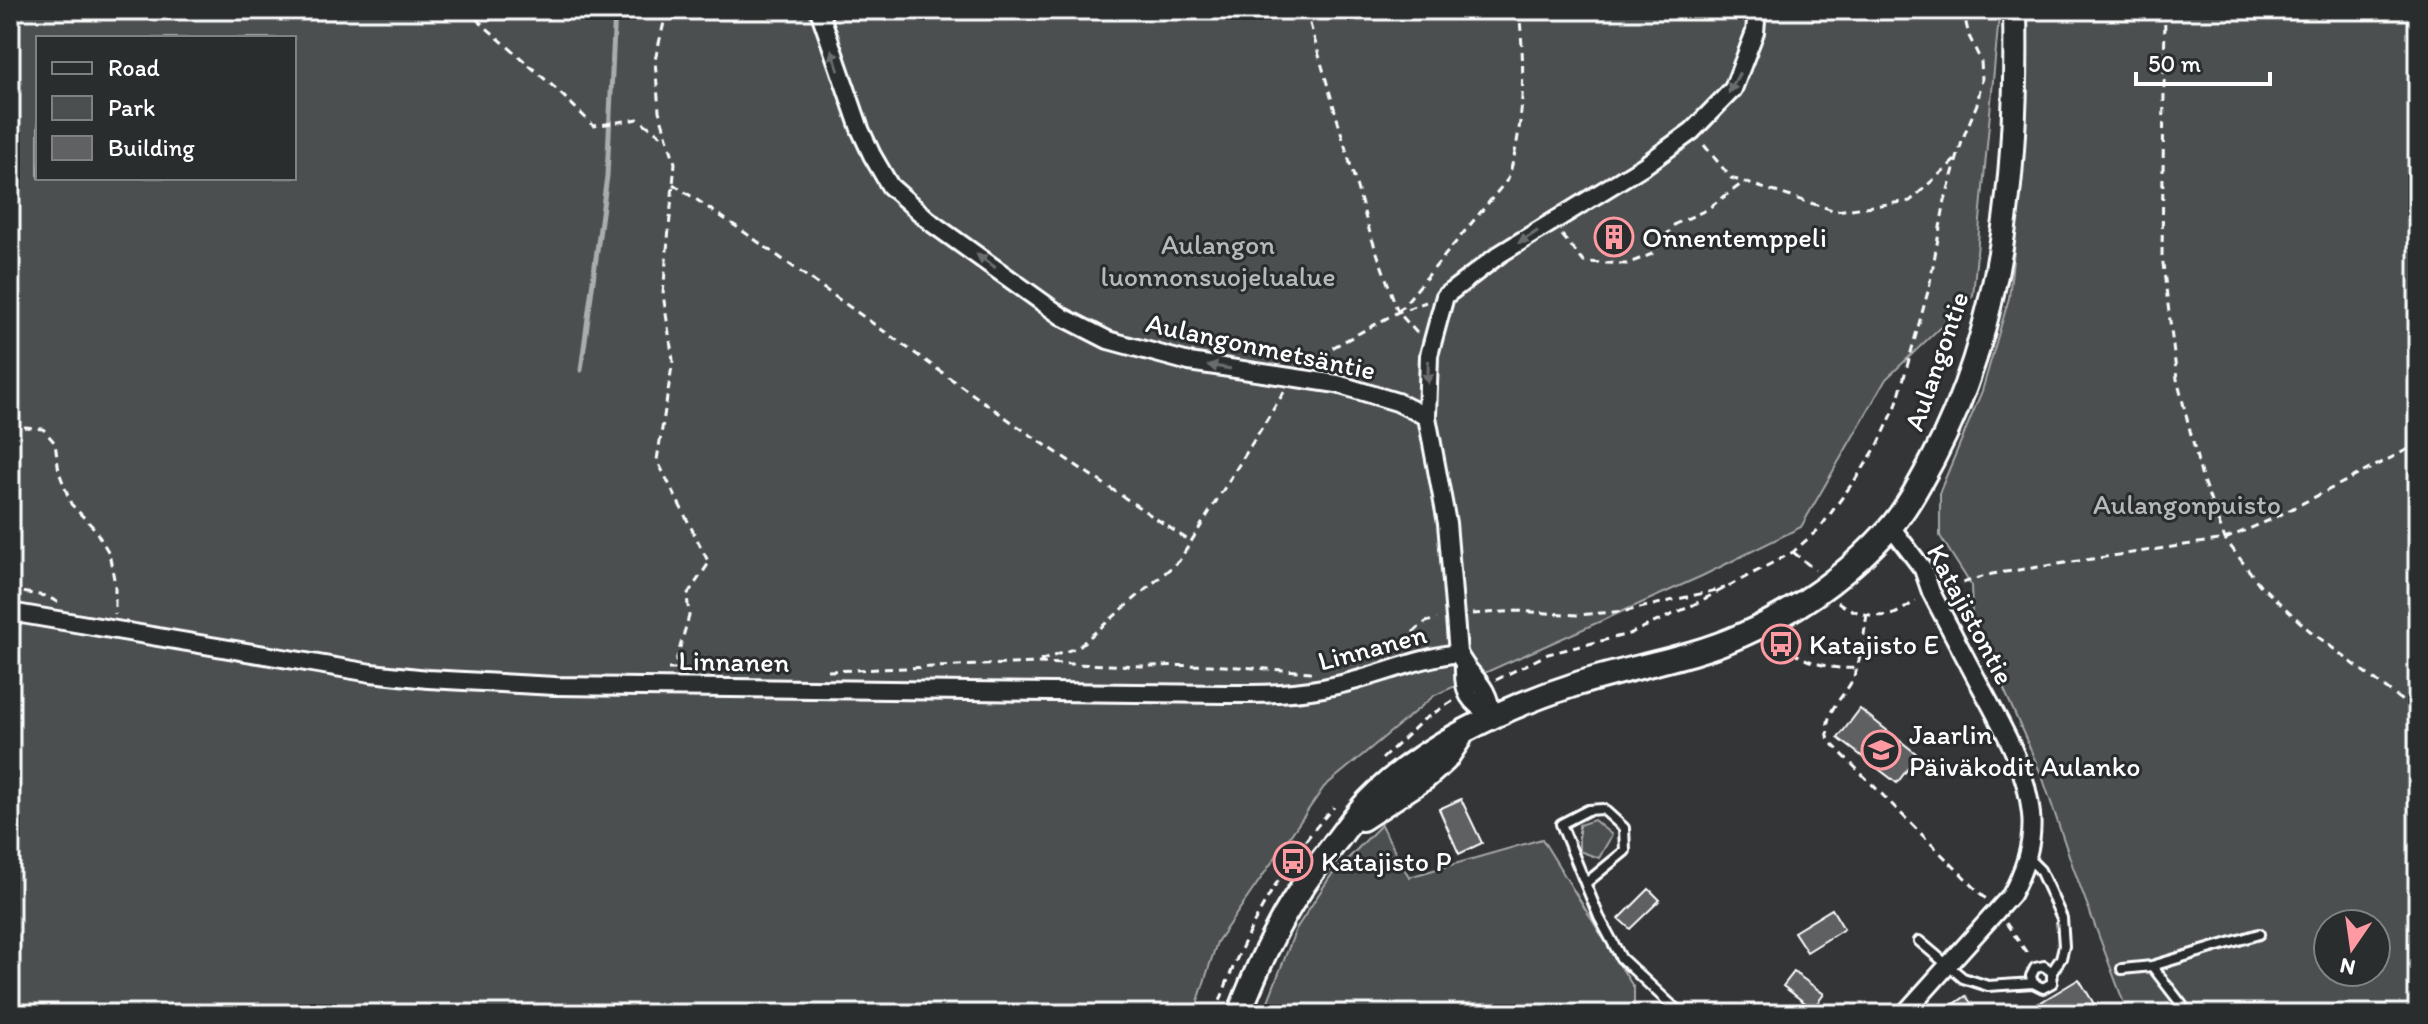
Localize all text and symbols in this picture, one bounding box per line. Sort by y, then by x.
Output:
legend [36,36,296,180]
scale bar [2136,36,2270,86]
one-way arrow [828,48,841,72]
text: 50 m [2148,49,2201,78]
text: Road [108,53,160,82]
one-way arrow [1727,72,1741,94]
text: Park [108,93,155,122]
text: Building [108,133,195,162]
building icon: Onnentemppeli [1593,216,1635,258]
place label: Onnentemppeli [1642,220,1827,254]
park label: Aulangon luonnonsuojelualue [1100,227,1336,293]
one-way arrow [1516,229,1539,244]
one-way arrow [975,254,996,270]
street label: Aulangontie [1896,287,1976,435]
street label: Aulangonmetsäntie [1143,305,1379,387]
one-way arrow [1206,360,1231,373]
one-way arrow [1422,360,1435,385]
park label: Aulangonpuisto [2093,487,2281,521]
street label: Katajistontie [1920,538,2022,690]
street label: Linnanen [1314,616,1430,678]
bus stop icon: Katajisto E [1760,623,1802,665]
place label: Katajisto E [1809,627,1939,661]
street label: Linnanen [678,643,790,679]
place label: Jaarlin Päiväkodit Aulanko [1909,717,2140,783]
school or university icon: Jaarlin Päiväkodit Aulanko [1860,729,1902,771]
bus stop icon: Katajisto P [1272,840,1314,882]
place label: Katajisto P [1321,844,1451,878]
north arrow [2312,908,2392,988]
text: N [2337,952,2358,982]

